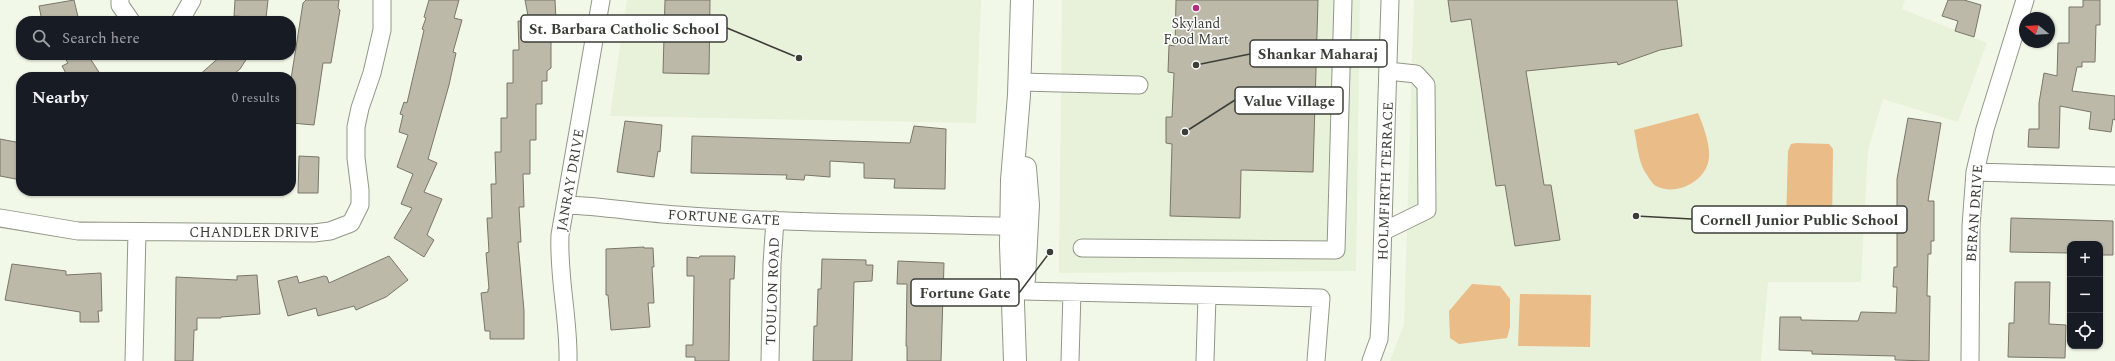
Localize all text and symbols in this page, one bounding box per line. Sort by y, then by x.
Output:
marker: Skyland Food Mart [1191,3,1201,13]
north arrow [2019,12,2055,48]
place label: Skyland Food Mart [1163,13,1229,50]
callout: St. Barbara Catholic School [521,15,727,42]
search box [16,16,296,60]
text: St. Barbara Catholic School [529,18,719,41]
icon: search [30,27,52,49]
text: Search here [62,27,140,50]
callout: Shankar Maharaj [1250,40,1387,67]
text: Shankar Maharaj [1258,43,1378,66]
text: Nearby [32,85,88,111]
callout: Value Village [1235,87,1343,114]
text: 0 results [232,88,280,108]
text: Value Village [1243,90,1335,113]
street label: HOLMFIRTH TERRACE [1372,101,1399,261]
street label: JANRAY DRIVE [551,127,590,233]
street label: BERAN DRIVE [1961,163,1988,263]
street label: FORTUNE GATE [667,204,781,231]
callout: Cornell Junior Public School [1692,206,1907,233]
text: Cornell Junior Public School [1700,209,1898,232]
street label: CHANDLER DRIVE [189,222,319,243]
street label: TOULON ROAD [760,237,785,345]
map controls [2067,241,2103,349]
button: + [2067,241,2103,277]
button: − [2067,277,2103,313]
callout: Fortune Gate [911,279,1019,306]
text: Fortune Gate [919,282,1011,305]
button: locate [2067,313,2103,349]

